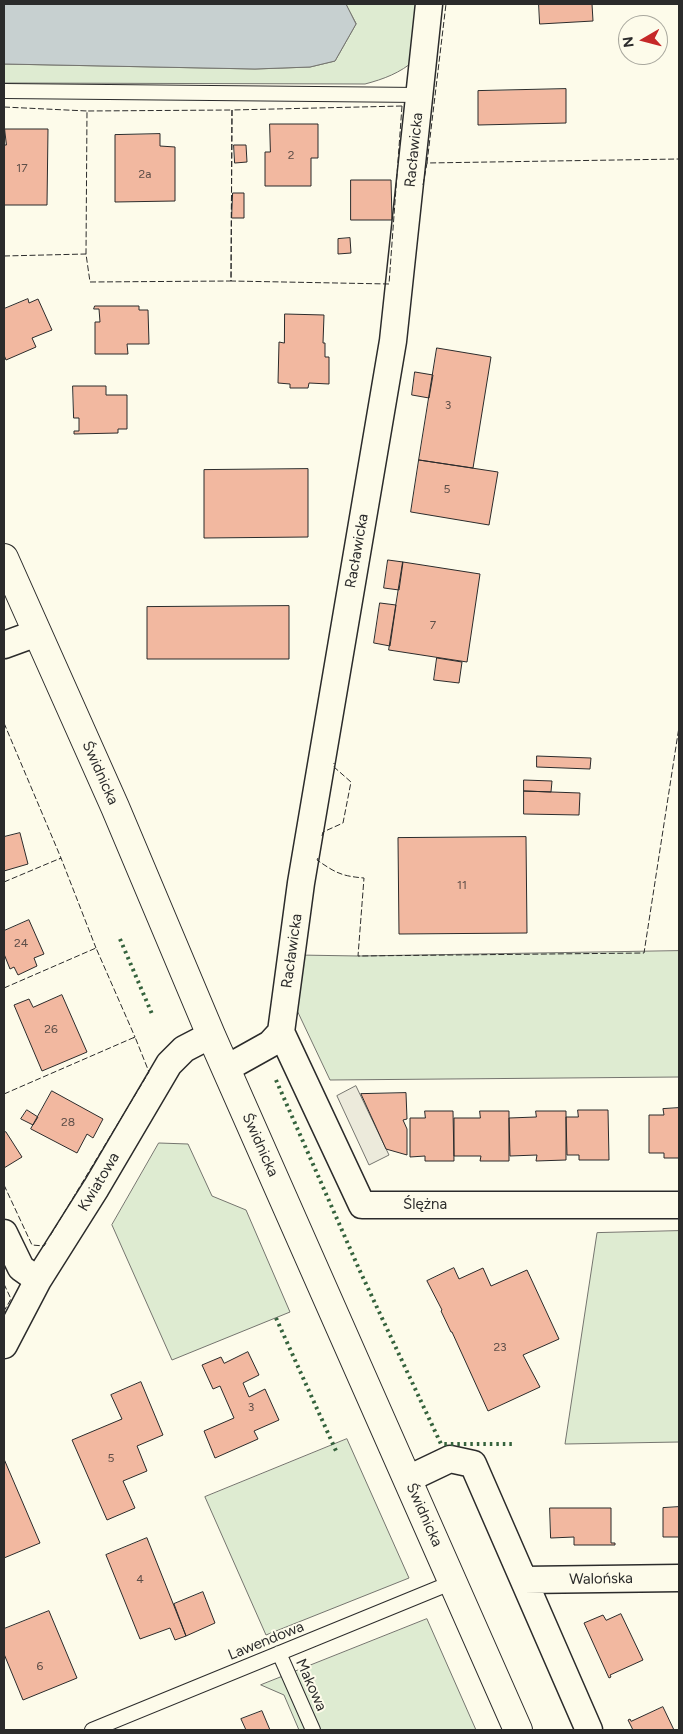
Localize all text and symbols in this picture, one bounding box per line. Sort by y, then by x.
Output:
north arrow [618,15,668,65]
text: N [619,35,638,49]
street label: Racławicka [401,112,427,188]
house number: 2 [288,148,294,162]
house number: 17 [16,161,28,175]
house number: 2a [139,167,151,181]
house number: 3 [445,398,451,412]
house number: 5 [444,482,450,496]
street label: Racławicka [342,512,372,590]
house number: 7 [430,618,436,632]
street label: Świdnicka [78,738,122,808]
house number: 11 [457,878,467,892]
street label: Racławicka [278,913,306,989]
house number: 24 [14,936,28,950]
house number: 26 [44,1022,58,1036]
street label: Świdnicka [238,1110,282,1180]
house number: 28 [61,1115,75,1129]
street label: Kwiatowa [74,1149,124,1215]
street label: Ślężna [403,1196,447,1214]
house number: 23 [493,1340,507,1354]
house number: 3 [248,1400,254,1414]
house number: 5 [108,1451,114,1465]
street label: Świdnicka [402,1480,446,1550]
street label: Walońska [569,1569,633,1589]
house number: 4 [136,1572,144,1586]
street label: Lawendowa [226,1618,306,1664]
street label: Makowa [292,1656,330,1714]
house number: 6 [37,1659,43,1673]

